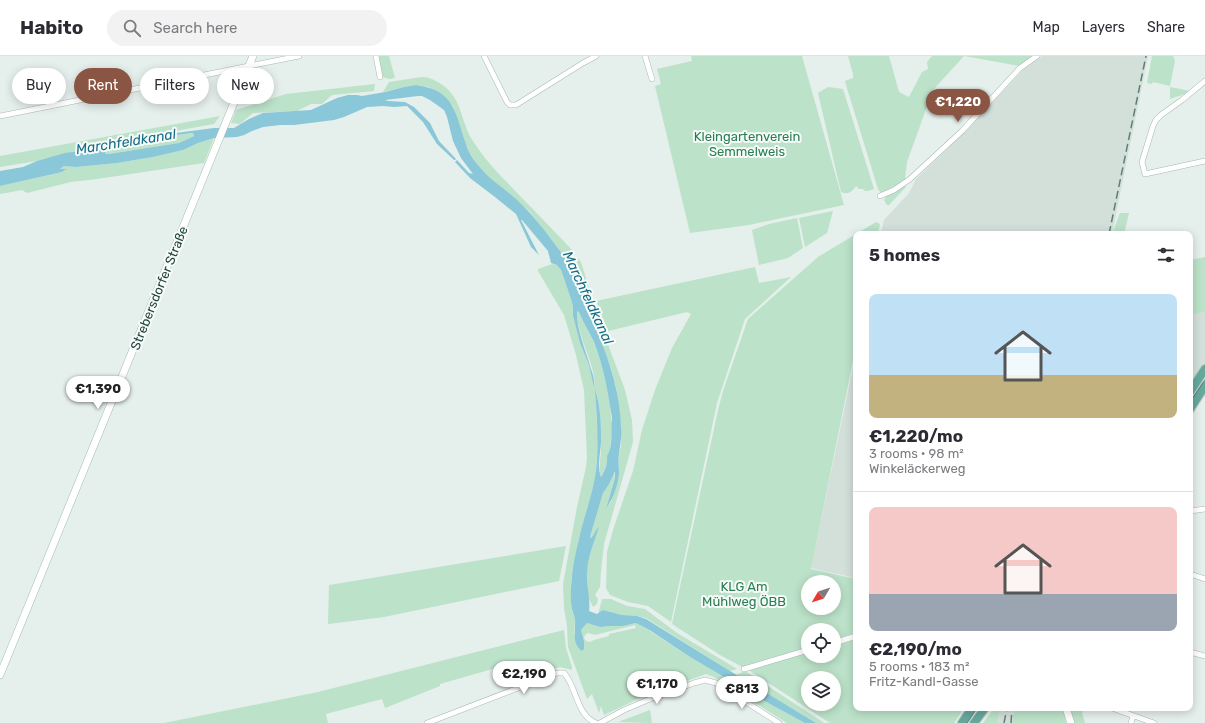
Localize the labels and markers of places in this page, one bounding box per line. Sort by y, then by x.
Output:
pin: €1,220 [925,89,991,123]
pin: €1,390 [65,376,131,410]
pin: €2,190 [491,661,557,695]
pin: €1,170 [624,671,690,705]
pin: €813 [718,676,766,710]

